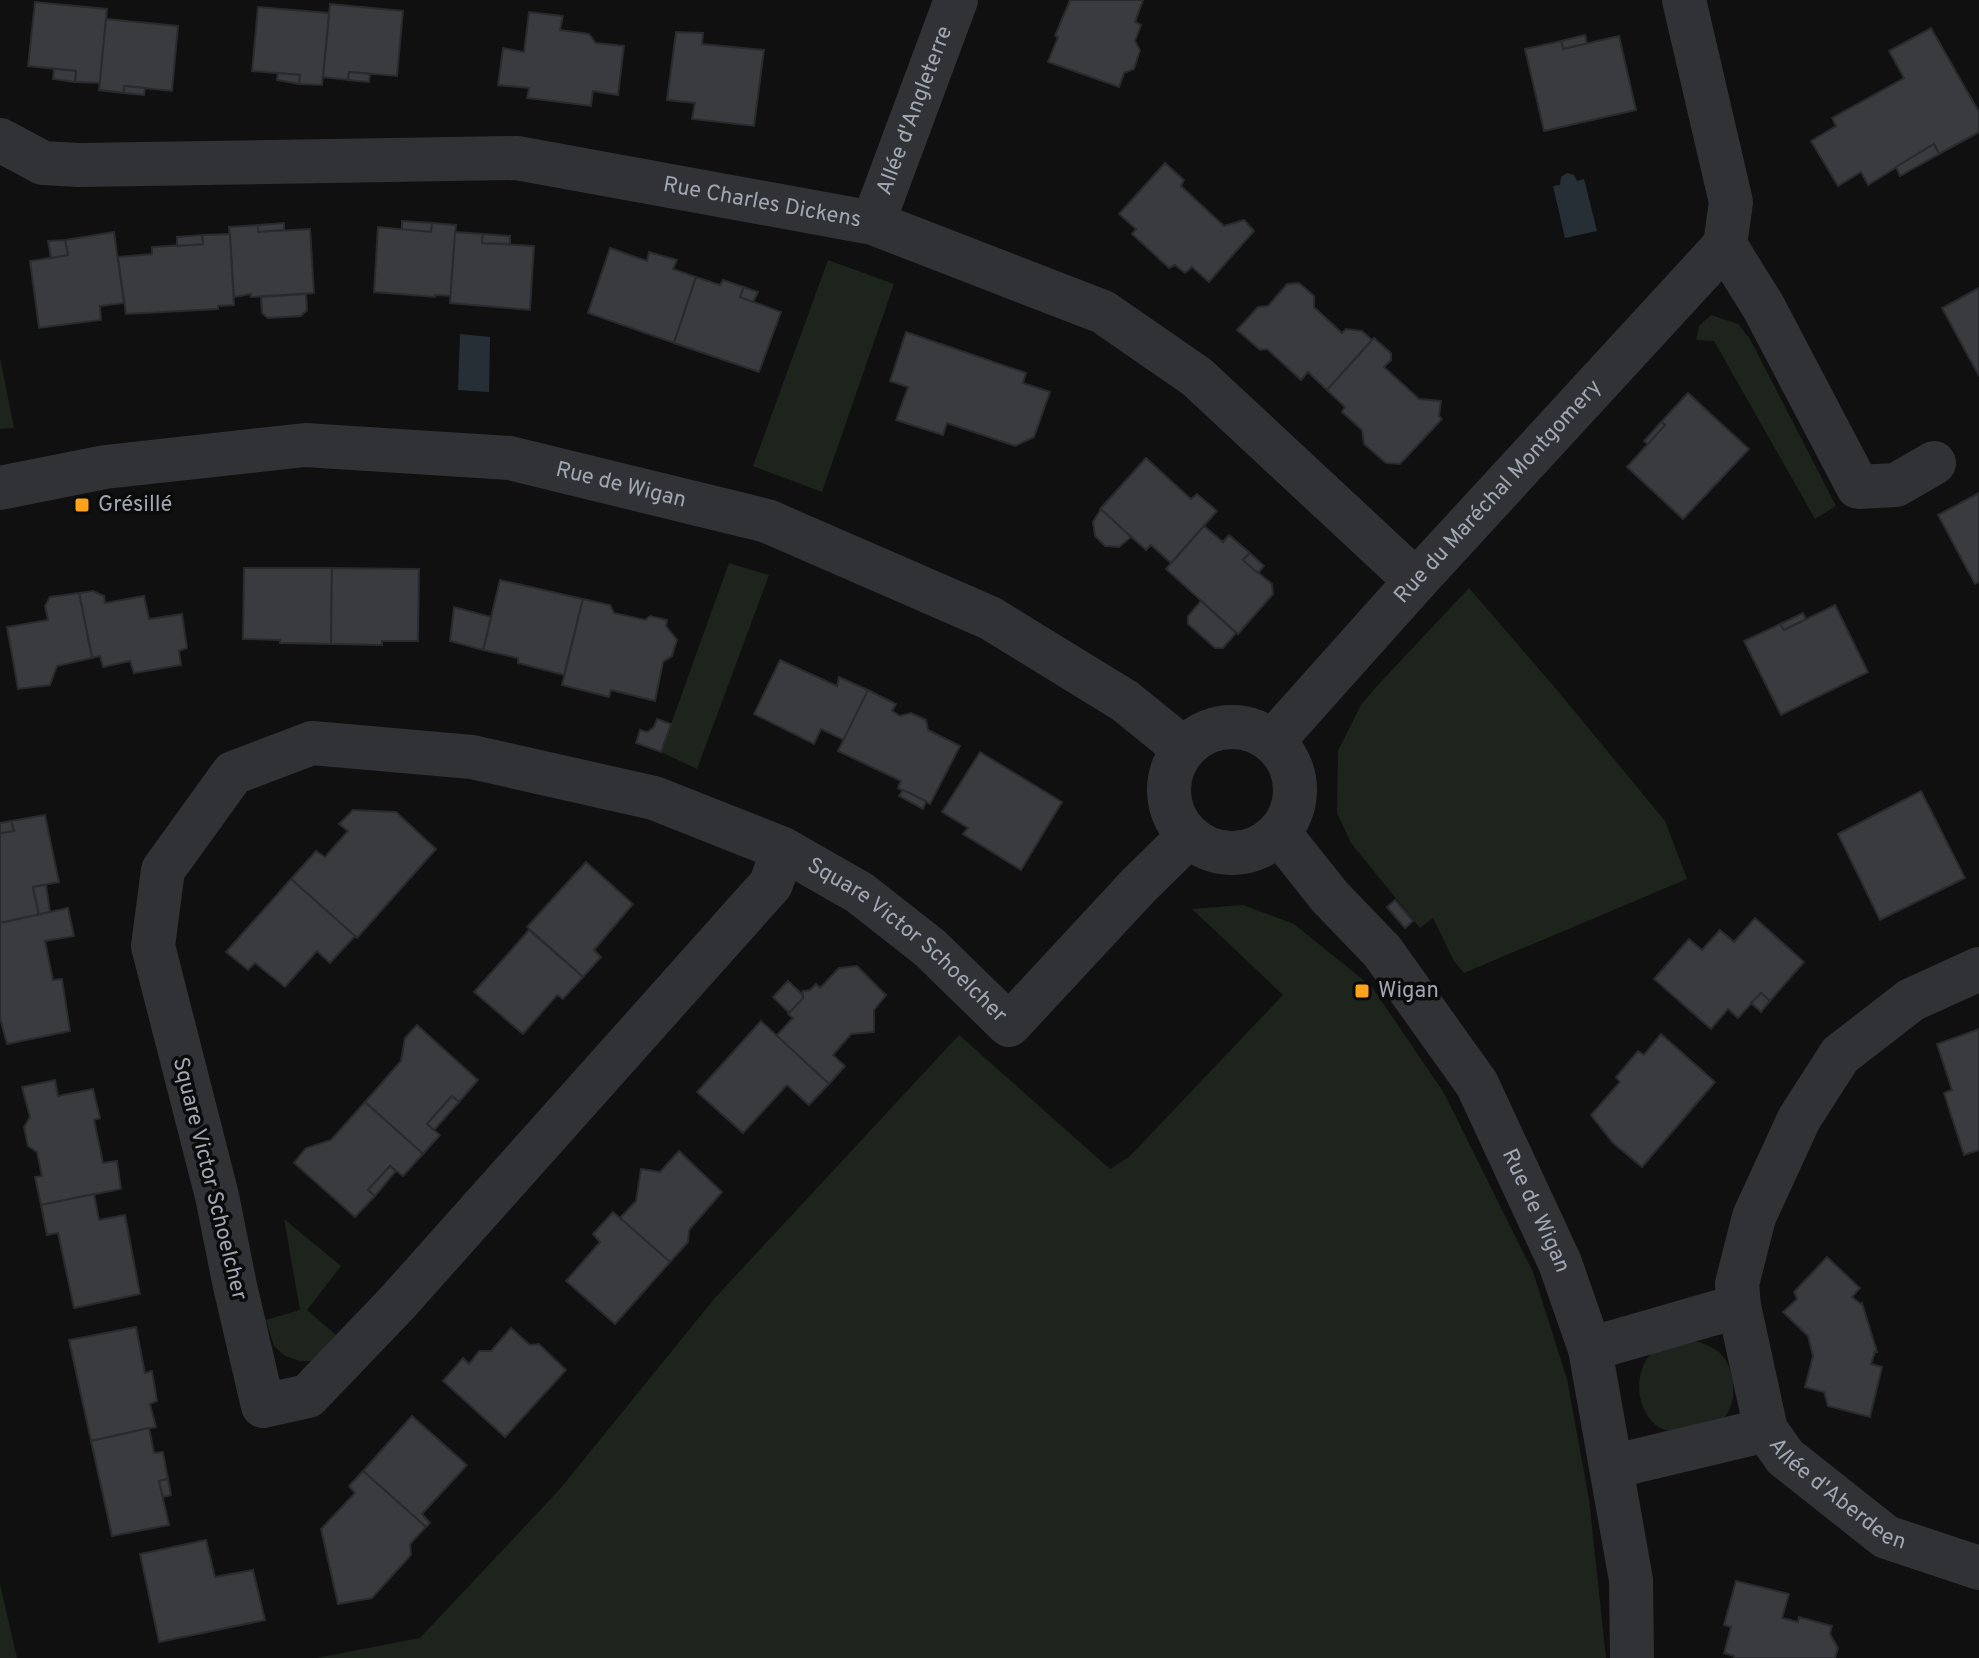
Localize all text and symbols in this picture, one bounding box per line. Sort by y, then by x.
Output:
street label: Allée d'Angleterre [871,22,959,199]
street label: Rue Charles Dickens [661,171,863,234]
street label: Rue du Maréchal Montgomery [1389,374,1608,609]
street label: Rue de Wigan [553,456,689,514]
place label: Grésillé [98,492,172,519]
marker: Grésillé [73,496,91,514]
street label: Square Victor Schoelcher [802,852,1013,1029]
place label: Wigan [1378,978,1439,1005]
marker: Wigan [1353,982,1371,1000]
street label: Square Victor Schoelcher [166,1055,252,1304]
street label: Rue de Wigan [1495,1145,1576,1276]
street label: Allée d'Aberdeen [1762,1433,1909,1556]

